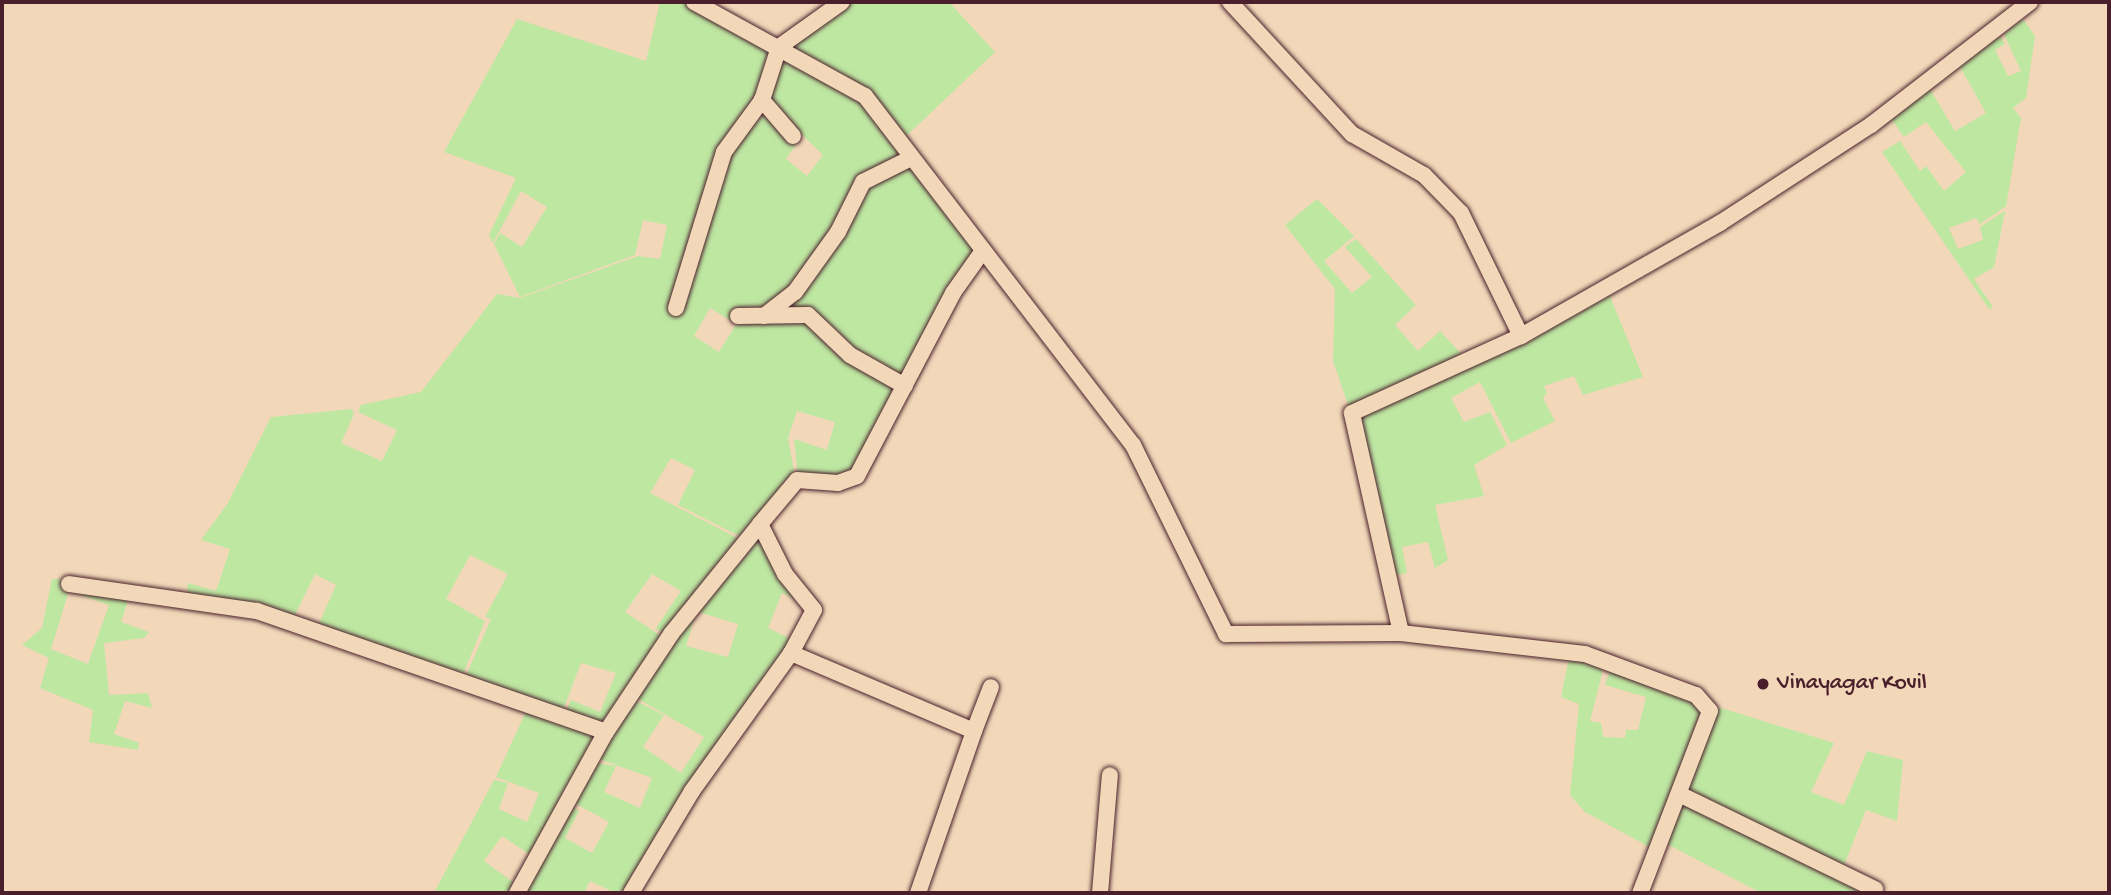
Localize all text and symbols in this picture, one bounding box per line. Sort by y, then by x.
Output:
place label: Vinayagar Kovil [1777,670,1927,698]
marker: Vinayagar Kovil [1755,676,1771,692]

